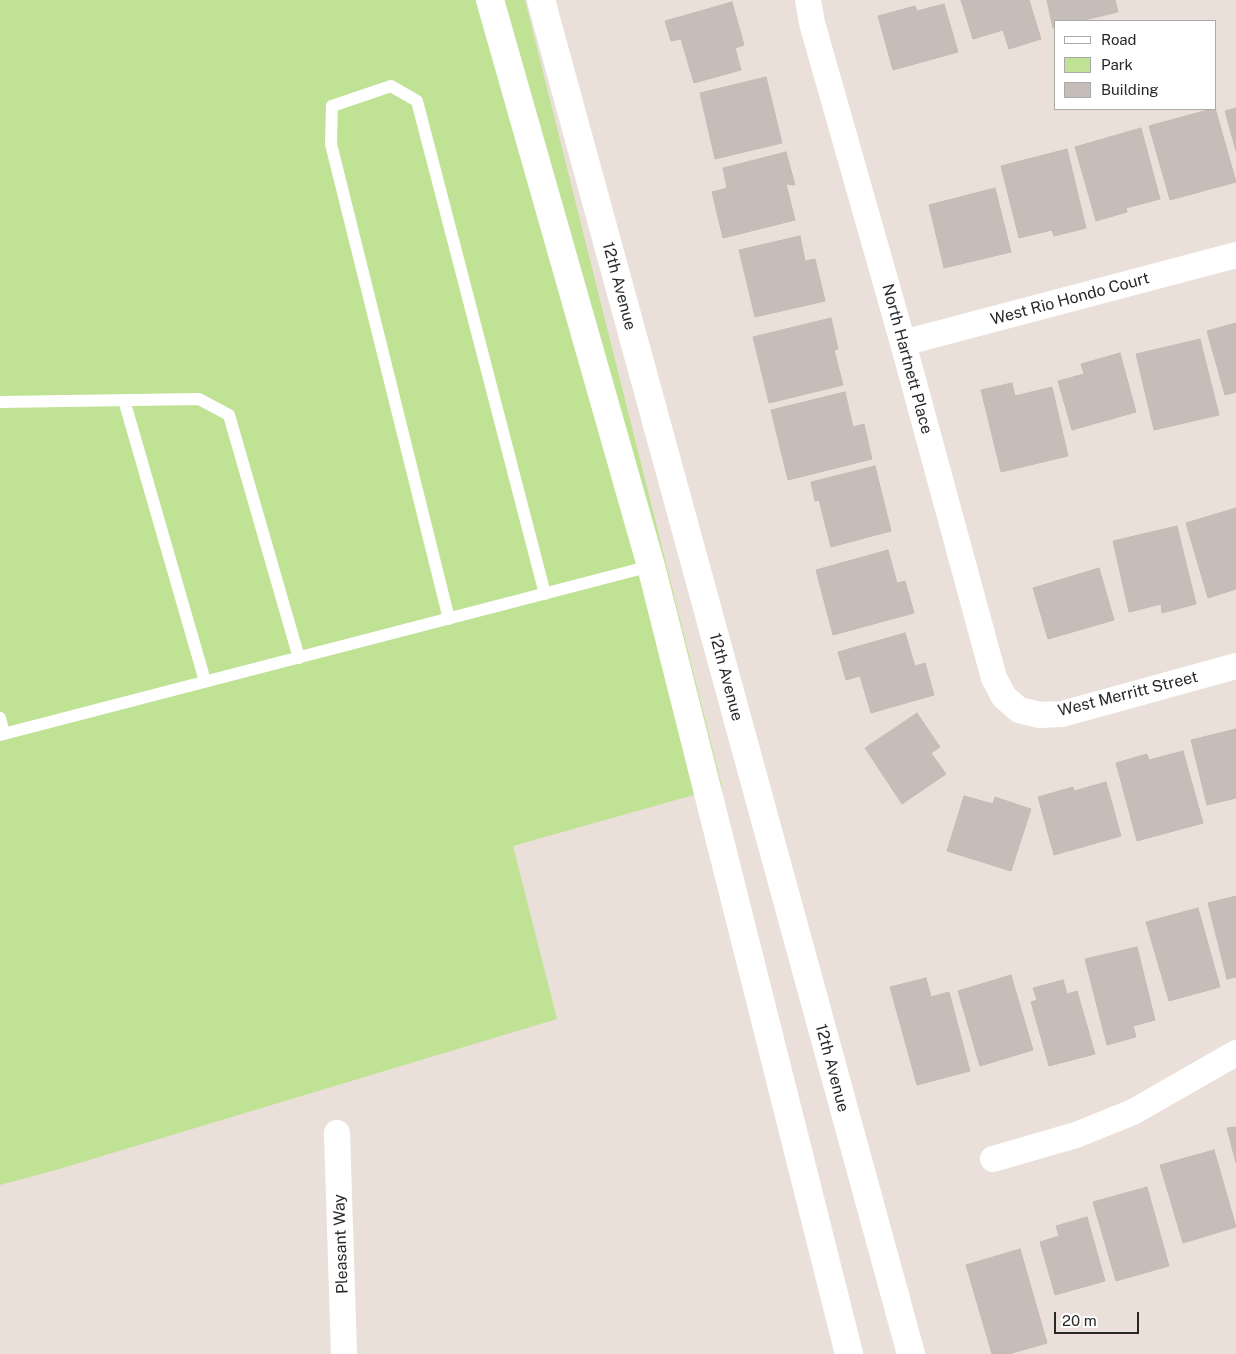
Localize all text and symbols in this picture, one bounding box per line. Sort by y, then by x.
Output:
legend [1054,20,1216,110]
text: Road [1101,31,1137,48]
text: Park [1101,56,1133,73]
text: Building [1101,81,1159,98]
street label: 12th Avenue [598,240,640,332]
street label: West Rio Hondo Court [988,269,1152,329]
street label: North Hartnett Place [878,282,936,436]
street label: 12th Avenue [705,631,747,723]
street label: West Merritt Street [1056,667,1200,721]
street label: 12th Avenue [811,1022,853,1114]
street label: Pleasant Way [330,1194,352,1294]
scale bar [1056,1302,1141,1334]
text: 20 m [1062,1312,1097,1329]

